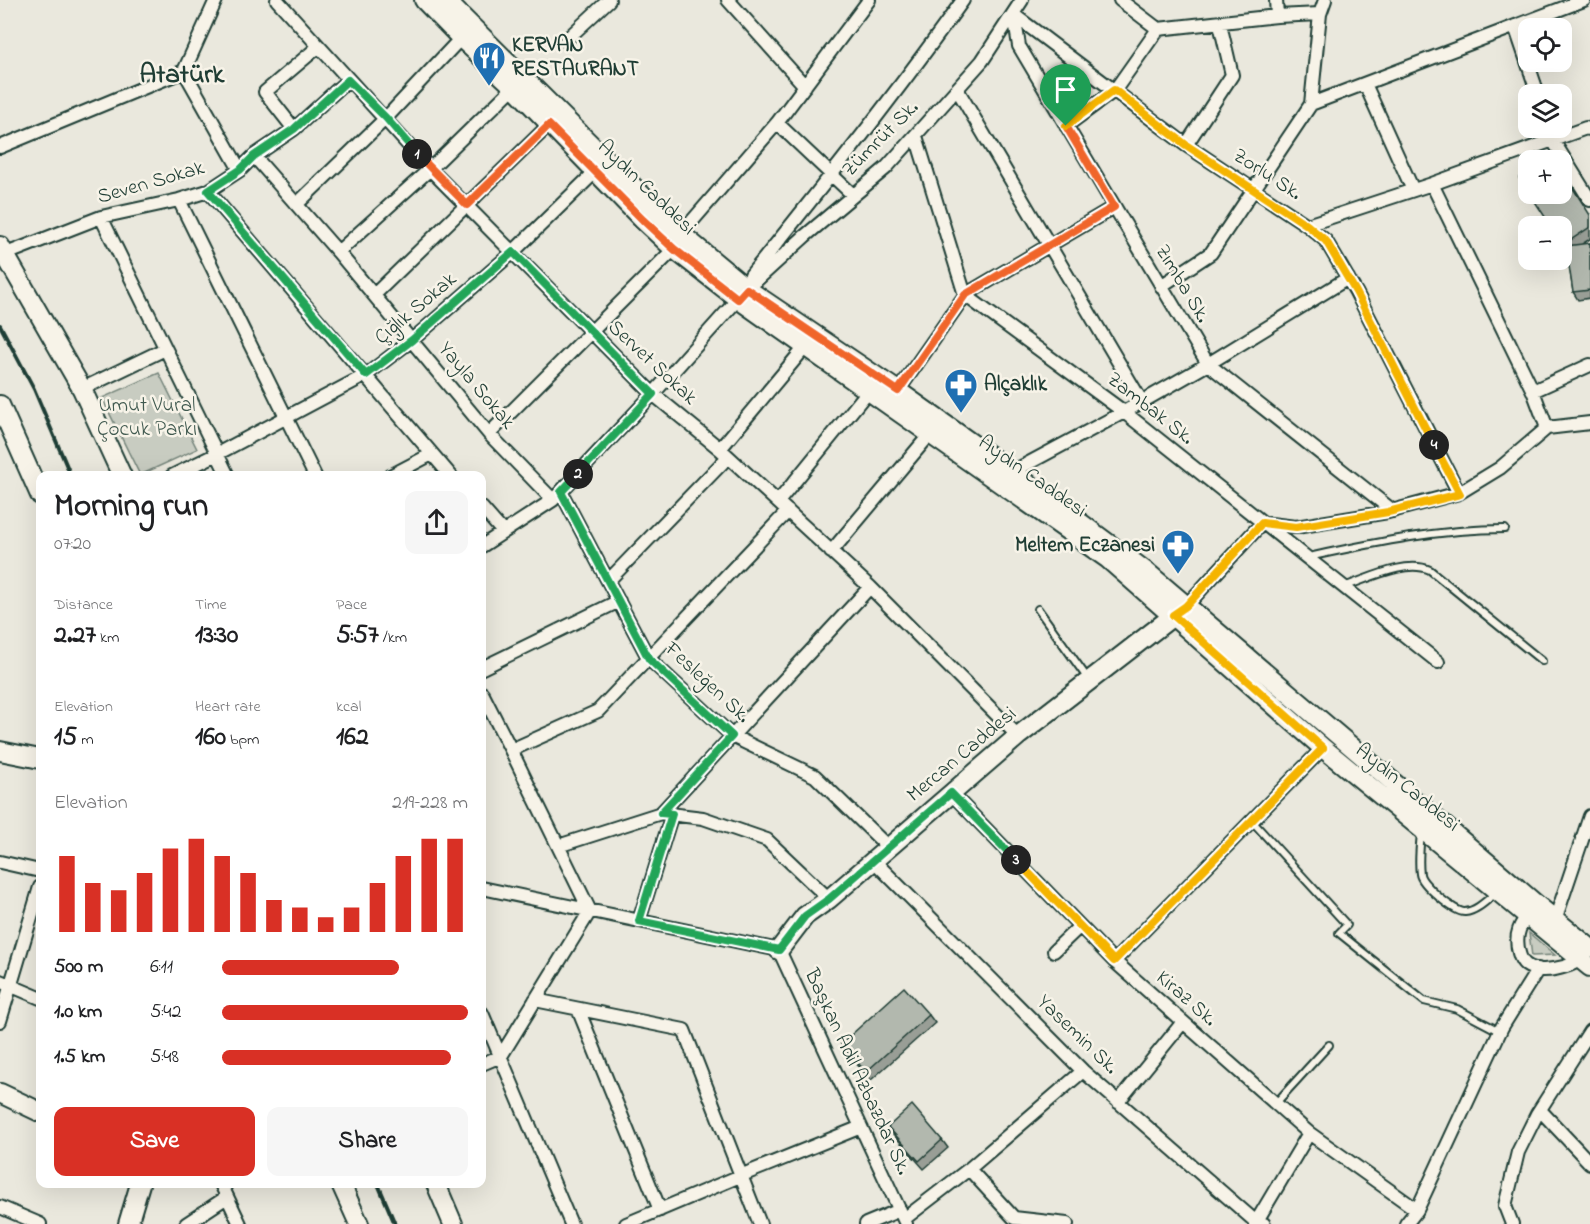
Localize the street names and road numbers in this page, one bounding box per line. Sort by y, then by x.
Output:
street label: Zümrüt Sk. [836,94,926,184]
street label: Aydın Caddesi [589,133,702,244]
street label: Zorlu Sk. [1227,141,1307,209]
street label: Seven Sokak [94,153,209,213]
street label: Zımba Sk. [1147,239,1217,329]
street label: Çığlık Sokak [368,265,466,354]
street label: Servet Sokak [600,313,704,413]
street label: Yayla Sokak [429,336,522,438]
street label: Zambak Sk. [1100,365,1200,453]
street label: Aydın Caddesi [970,428,1093,527]
street label: Fesleğen Sk. [655,634,757,732]
street label: Mercan Caddesi [901,700,1023,810]
street label: Aydın Caddesi [1347,736,1466,841]
street label: Başkan Adil Azbazdar Sk. [796,963,918,1180]
street label: Kiraz Sk. [1149,964,1223,1034]
street label: Yasemin Sk. [1029,988,1125,1082]

